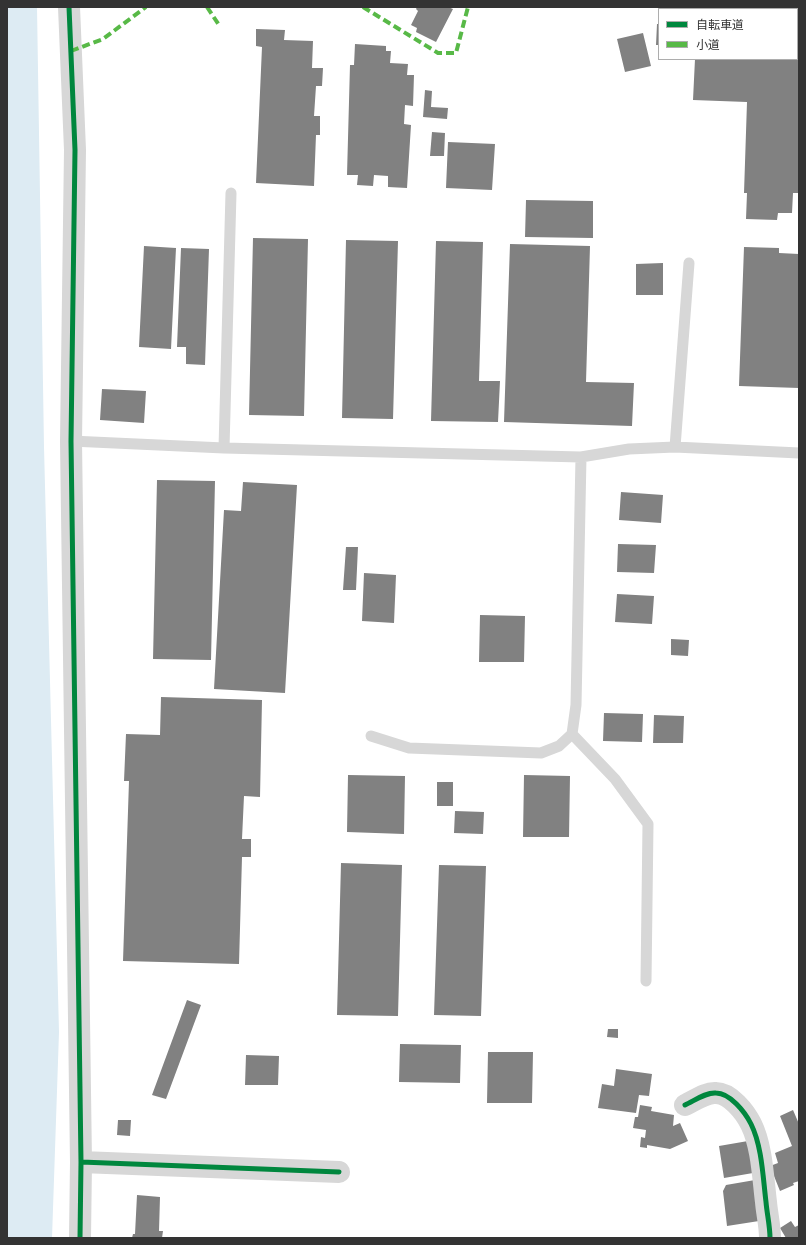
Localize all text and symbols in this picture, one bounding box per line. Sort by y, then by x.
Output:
legend [658,8,798,60]
text: 自転車道 [696,17,744,34]
text: 小道 [696,37,720,54]

